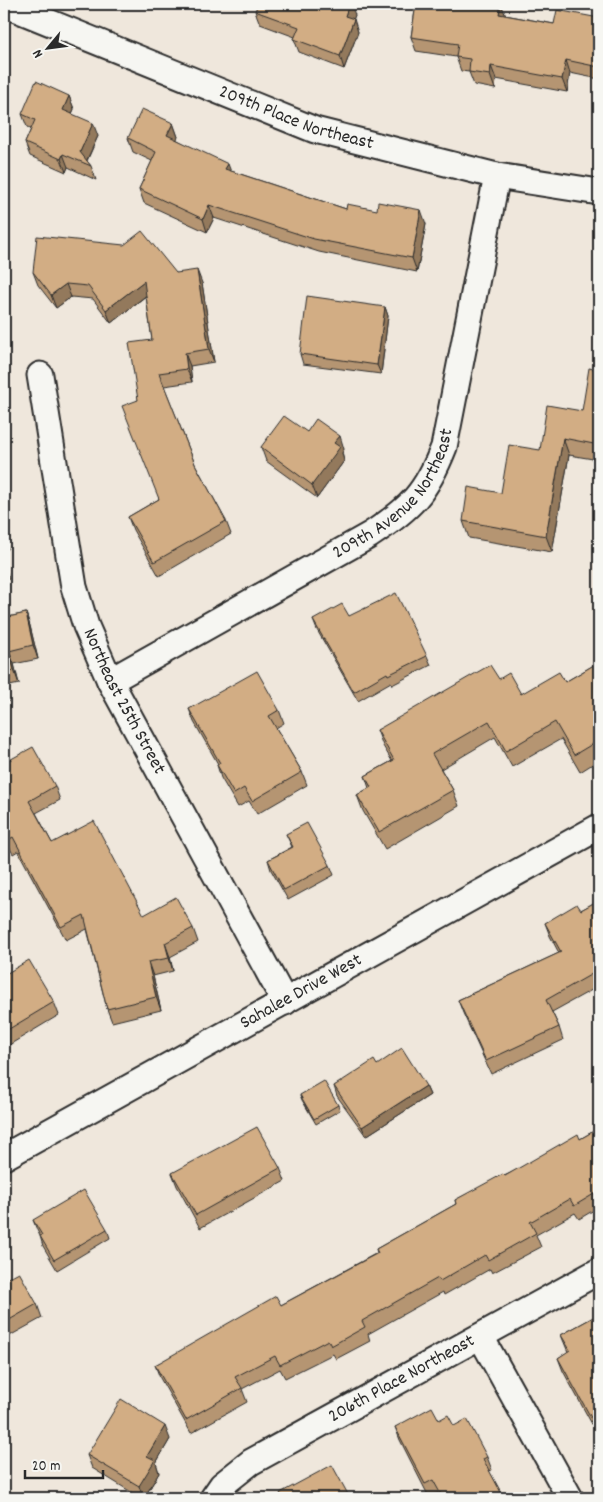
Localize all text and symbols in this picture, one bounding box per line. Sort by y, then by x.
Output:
north arrow [22,22,72,72]
text: N [28,45,49,61]
street label: 209th Place Northeast [214,79,376,158]
street label: 209th Avenue Northeast [328,426,461,567]
street label: Northeast 25th Street [75,624,172,780]
street label: Sahalee Drive West [235,947,367,1037]
street label: 206th Place Northeast [324,1328,480,1430]
scale bar [25,1447,102,1479]
text: 20 m [32,1456,60,1478]

